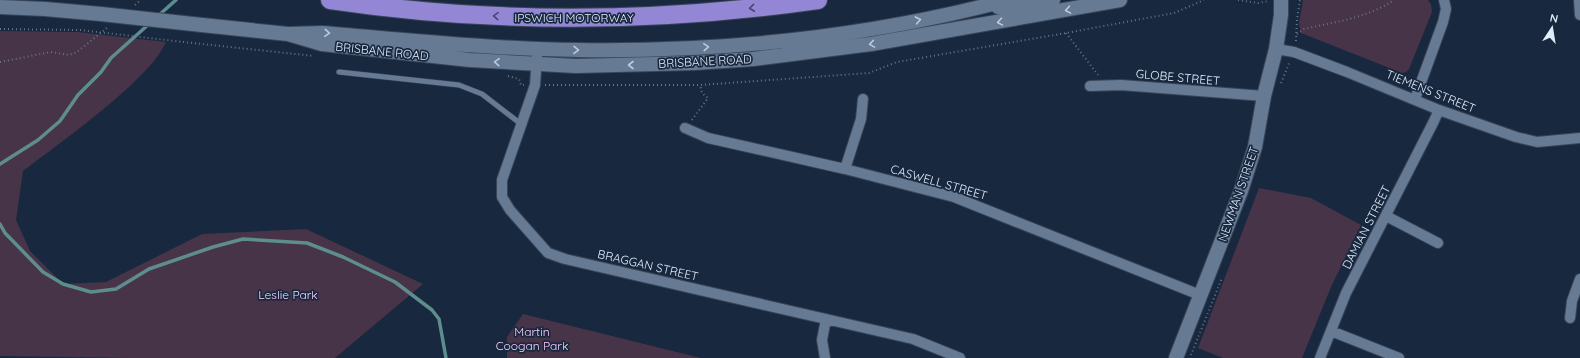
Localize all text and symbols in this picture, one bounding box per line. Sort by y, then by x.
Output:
one-way arrow [749,4,755,13]
one-way arrow [1064,5,1071,14]
north arrow [1532,8,1572,48]
street label: IPSWICH MOTORWAY [514,10,634,25]
one-way arrow [493,11,499,20]
text: N [1549,11,1559,26]
one-way arrow [915,17,921,25]
one-way arrow [997,17,1004,25]
one-way arrow [324,29,330,38]
street label: BRISBANE ROAD [335,39,430,63]
one-way arrow [869,39,875,48]
one-way arrow [703,43,709,52]
one-way arrow [573,46,579,54]
street label: BRISBANE ROAD [658,51,752,71]
one-way arrow [494,57,500,66]
one-way arrow [628,61,634,69]
street label: GLOBE STREET [1135,66,1221,88]
street label: TIEMENS STREET [1384,66,1478,116]
street label: NEWMAN STREET [1215,144,1261,244]
street label: CASWELL STREET [889,161,989,203]
street label: DAMIAN STREET [1338,183,1394,271]
street label: BRAGGAN STREET [596,246,700,284]
park label: Leslie Park [258,287,318,302]
park label: Martin Coogan Park [496,324,568,353]

